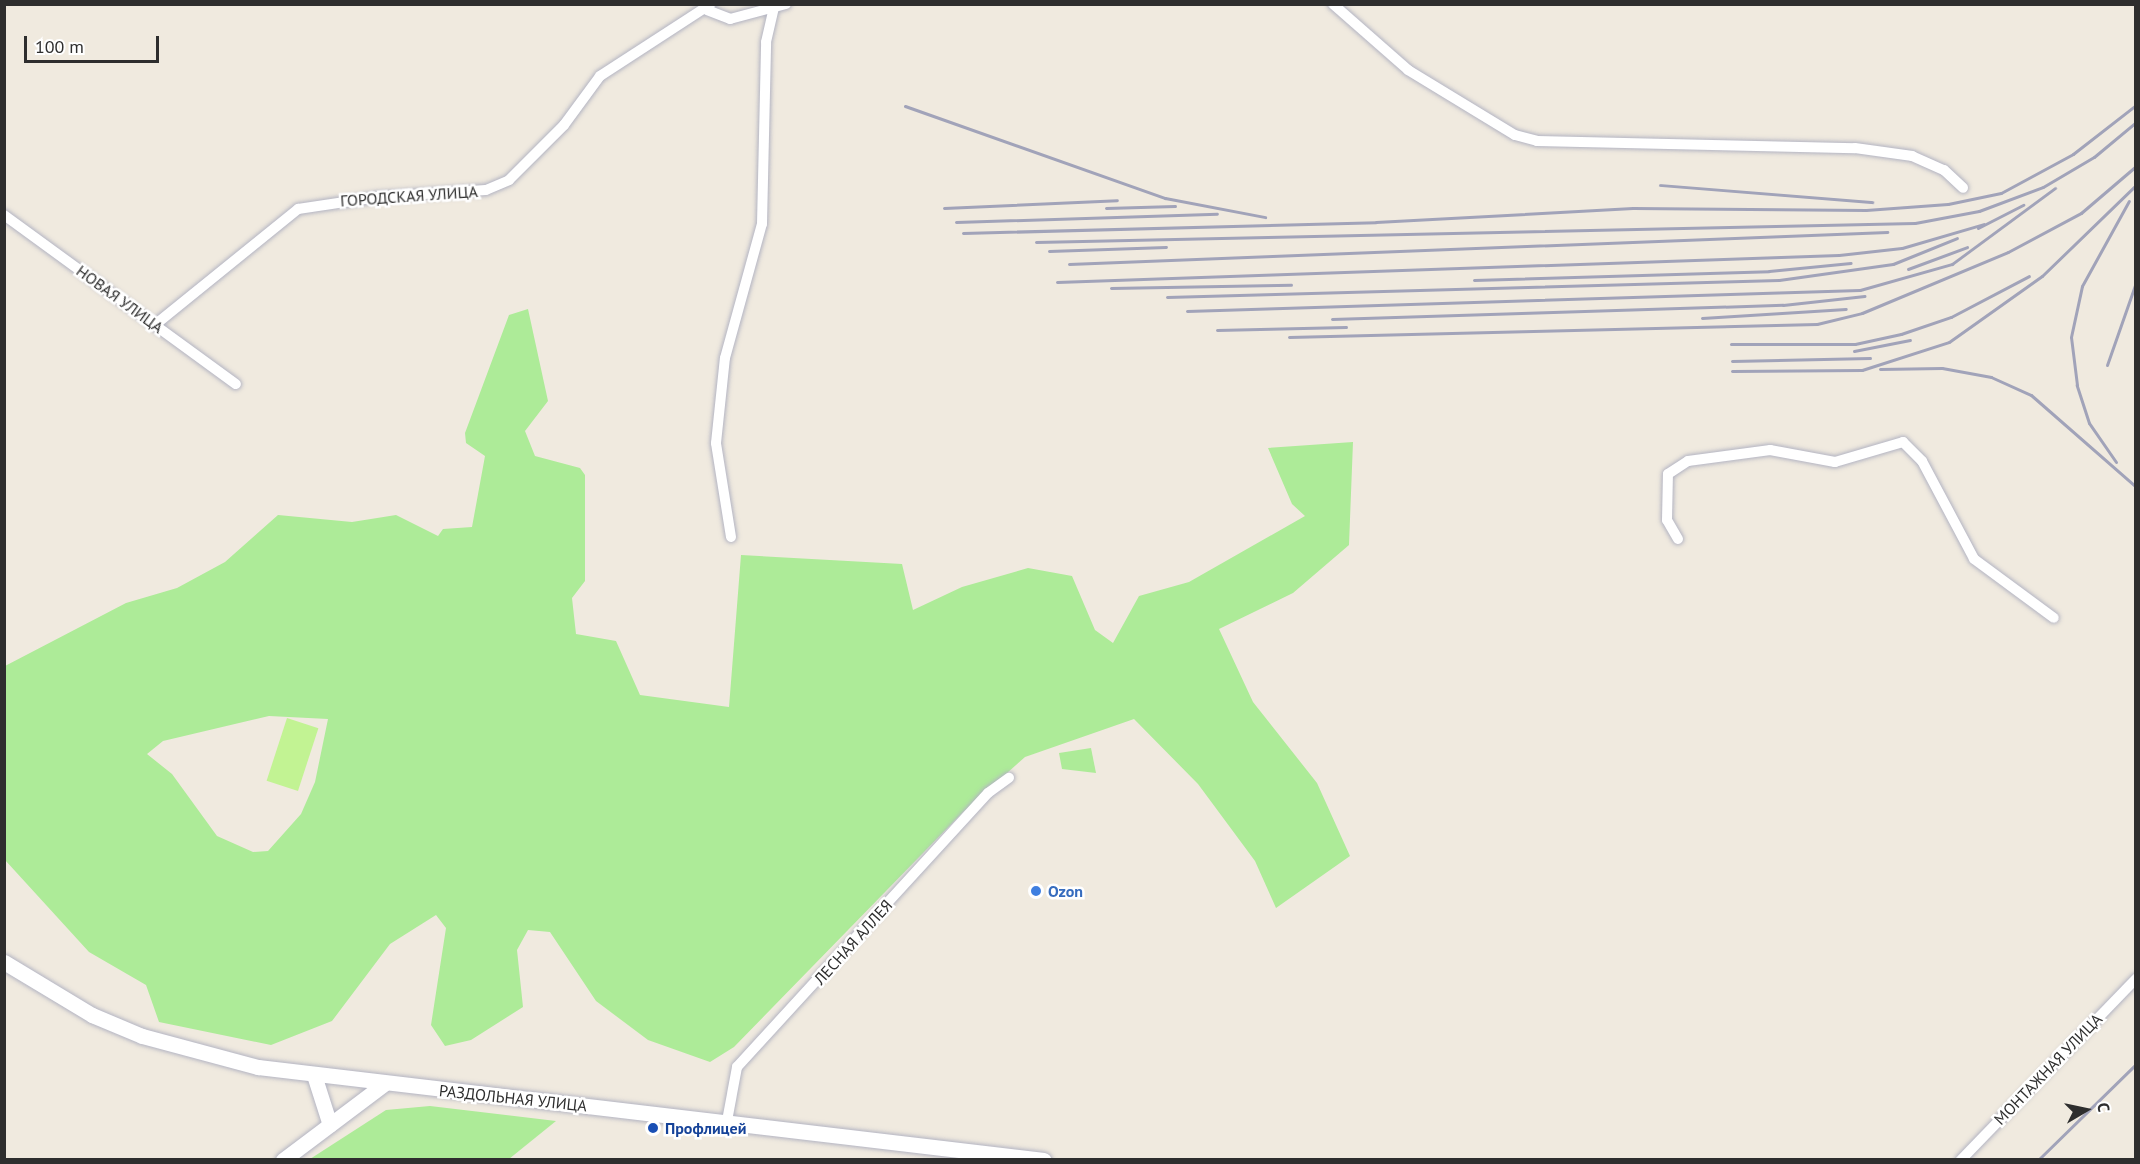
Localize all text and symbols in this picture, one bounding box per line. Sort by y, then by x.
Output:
scale bar [27,24,162,62]
text: 100 m [35,35,84,58]
street label: ГОРОДСКАЯ УЛИЦА [339,182,479,210]
street label: НОВАЯ УЛИЦА [73,261,167,337]
place label: Ozon [1048,881,1083,901]
marker: Ozon [1029,884,1043,898]
street label: ЛЕСНАЯ АЛЛЕЯ [810,895,896,989]
street label: МОНТАЖНАЯ УЛИЦА [1990,1009,2106,1129]
north arrow [2056,1080,2116,1140]
street label: РАЗДОЛЬНАЯ УЛИЦА [438,1081,588,1115]
text: С [2093,1101,2114,1113]
place label: Профлицей [665,1118,746,1138]
marker: Профлицей [646,1121,660,1135]

